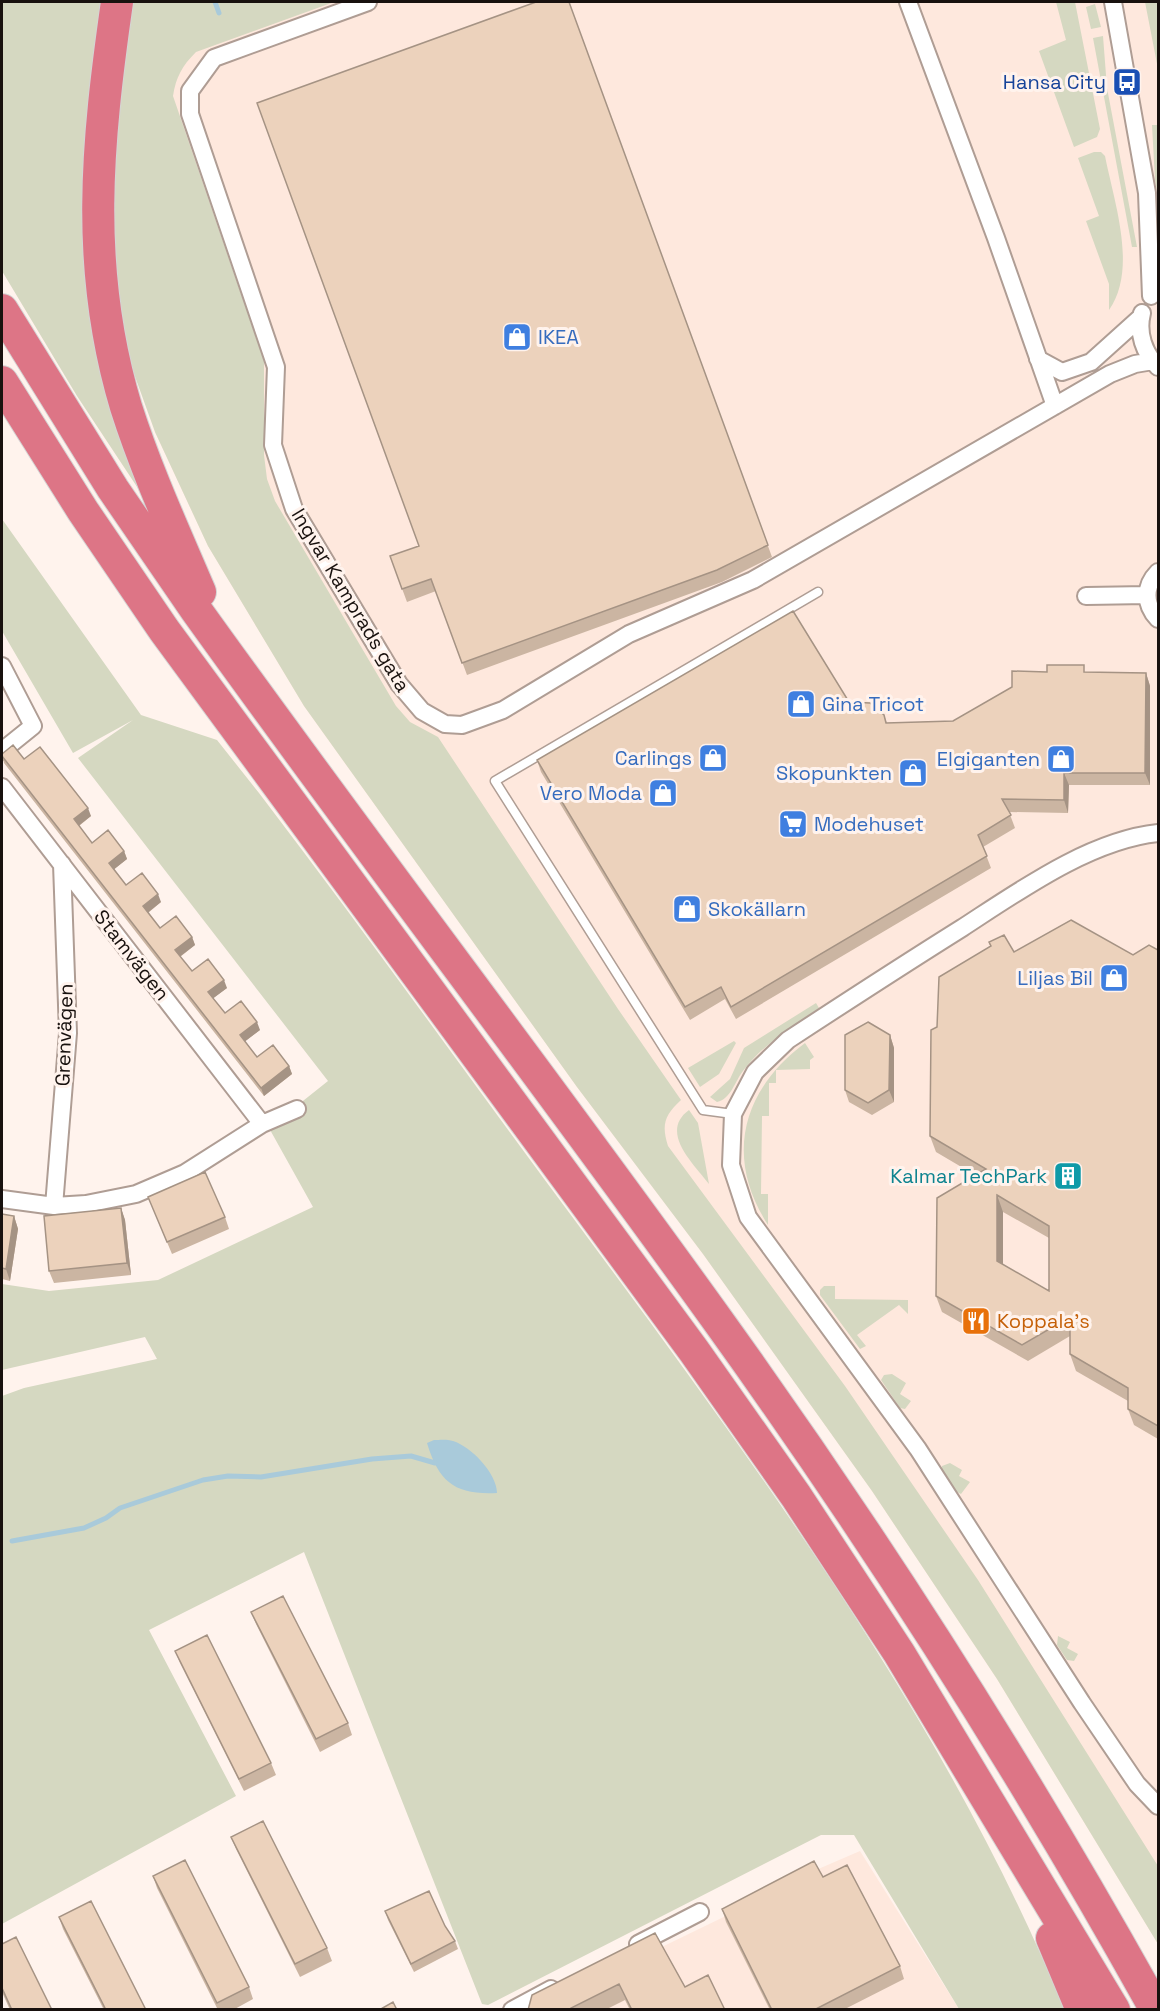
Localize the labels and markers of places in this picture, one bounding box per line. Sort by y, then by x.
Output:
bus stop icon: Hansa City [1111,66,1143,98]
place label: Hansa City [1003,69,1106,95]
shop icon: IKEA [501,321,533,353]
place label: IKEA [538,324,579,350]
shop icon: Gina Tricot [785,688,817,720]
place label: Gina Tricot [822,691,924,717]
shop icon: Carlings [697,742,729,774]
shop icon: Elgiganten [1045,743,1077,775]
place label: Carlings [615,745,692,771]
place label: Elgiganten [937,746,1040,772]
shop icon: Skopunkten [897,757,929,789]
place label: Skopunkten [776,760,892,786]
shop icon: Vero Moda [647,777,679,809]
place label: Vero Moda [540,780,642,806]
supermarket icon: Modehuset [777,808,809,840]
place label: Modehuset [814,811,924,837]
shop icon: Skokällarn [671,893,703,925]
place label: Skokällarn [708,896,806,922]
shop icon: Liljas Bil [1098,962,1130,994]
place label: Liljas Bil [1017,965,1093,991]
building icon: Kalmar TechPark [1052,1160,1084,1192]
place label: Kalmar TechPark [890,1163,1047,1189]
restaurant icon: Koppala's [960,1305,992,1337]
place label: Koppala's [997,1308,1090,1334]

